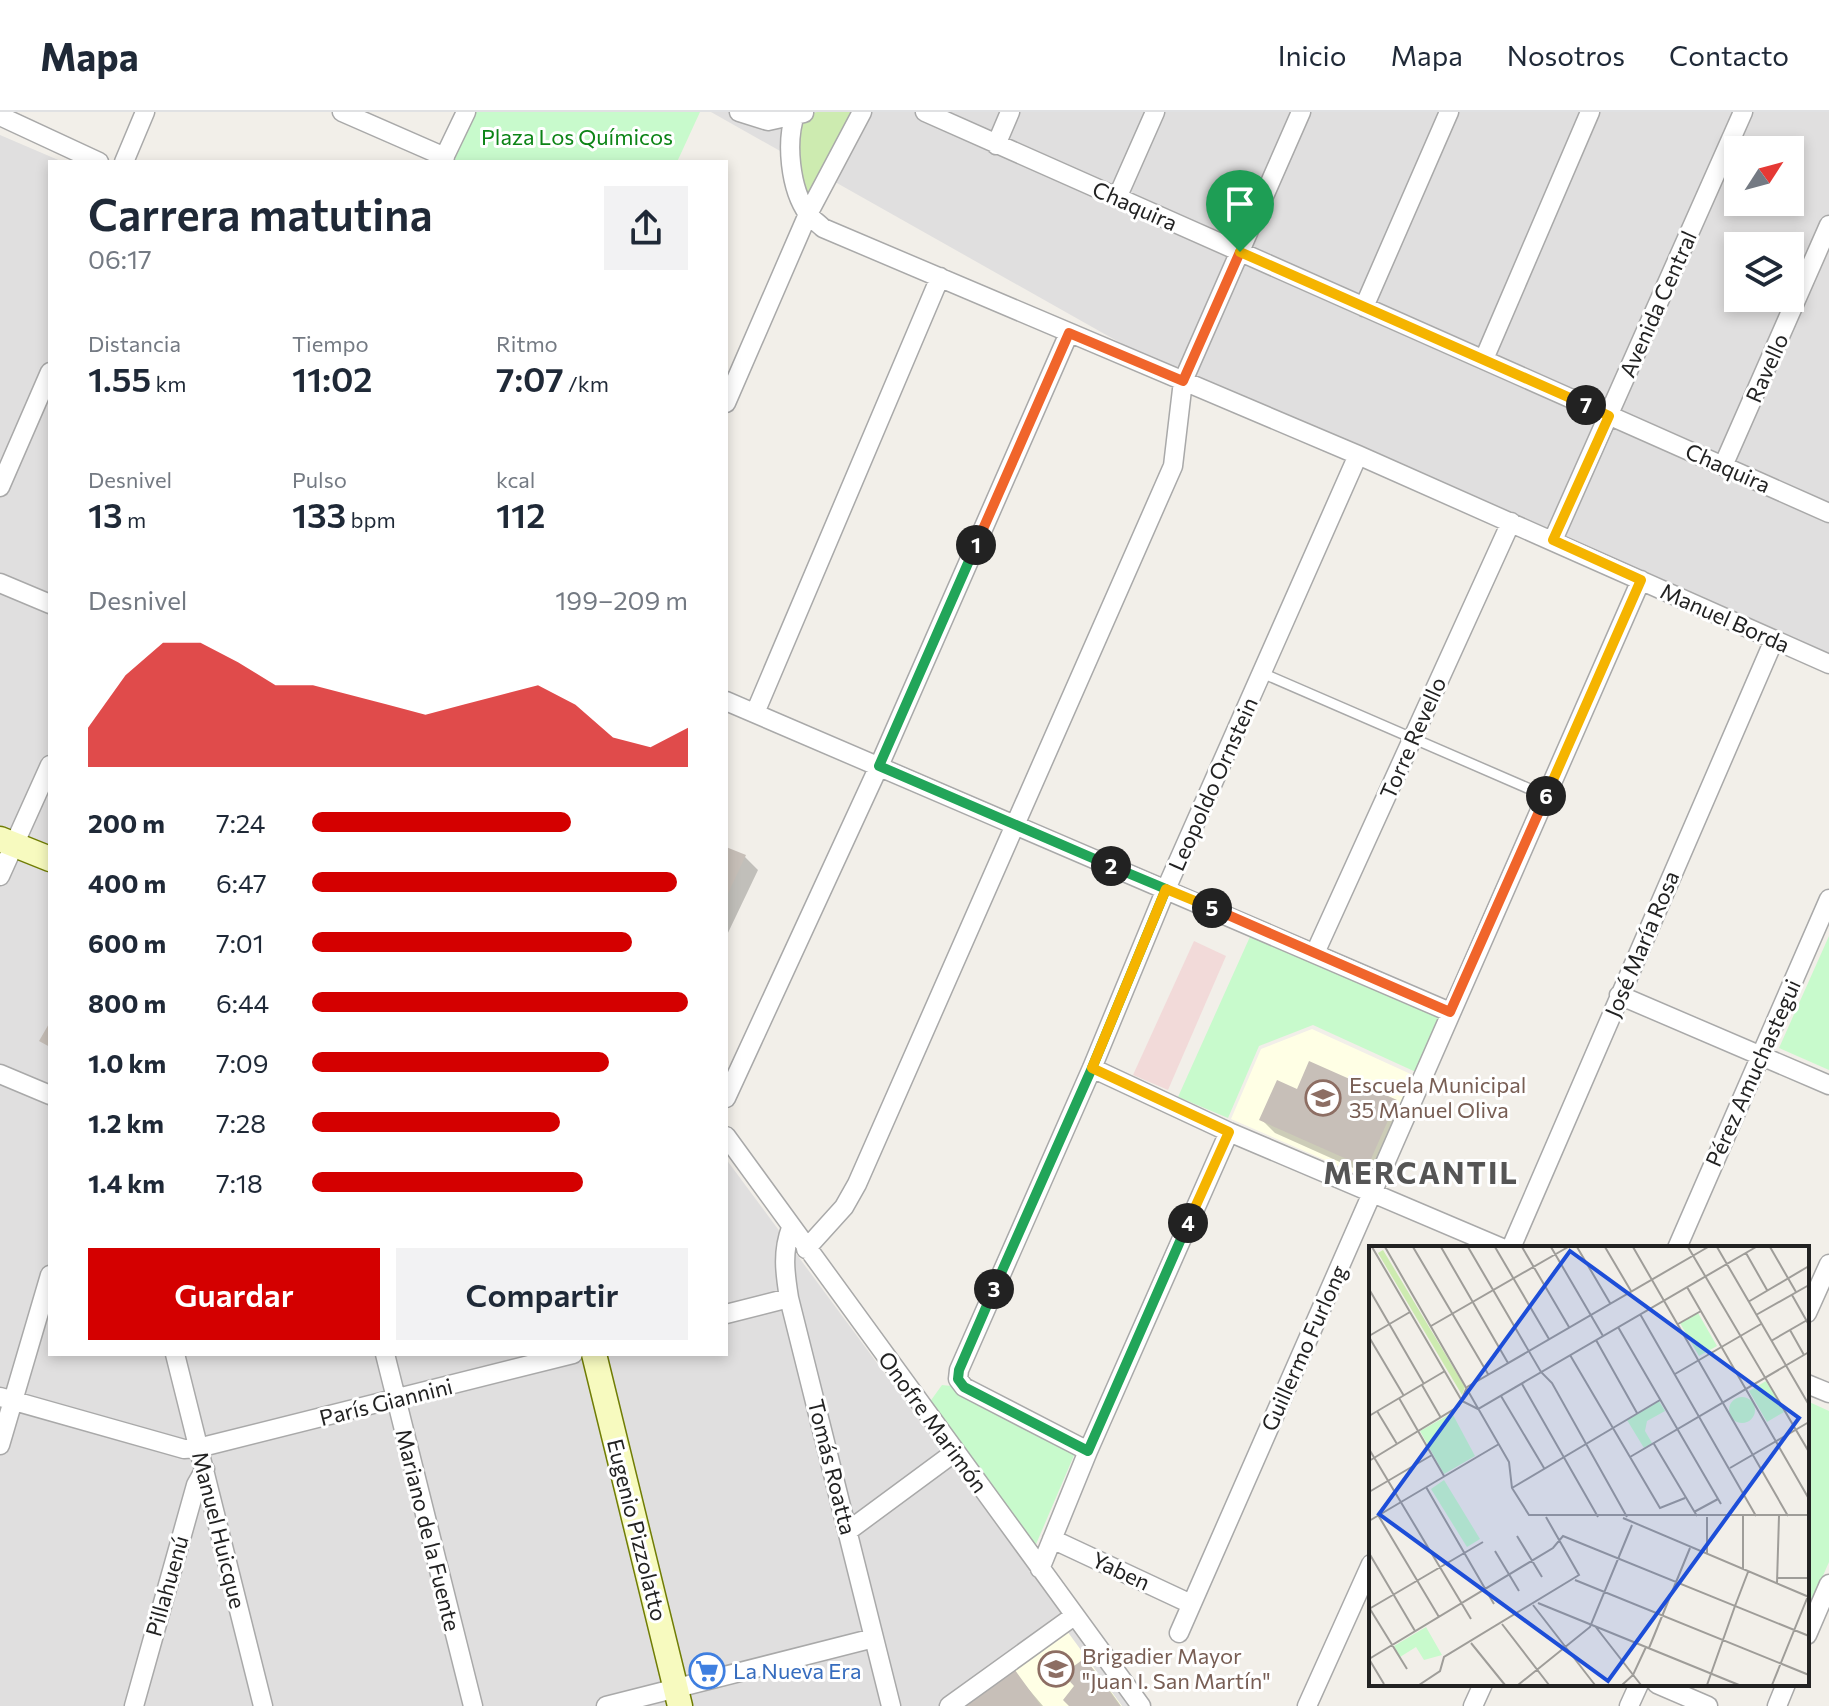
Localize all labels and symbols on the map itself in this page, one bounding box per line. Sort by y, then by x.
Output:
park label: Plaza Los Químicos [481,123,673,150]
north arrow [1724,136,1804,216]
pin [1206,170,1274,252]
street label: Chaquira [1089,175,1182,236]
street label: Avenida Central [1613,226,1702,381]
street label: Ravello [1739,329,1794,407]
pin: 7 [1566,385,1606,425]
street label: Chaquira [1682,437,1775,498]
pin: 1 [956,525,996,565]
street label: Manuel Borda [1656,577,1794,658]
street label: Torre Revello [1374,673,1451,803]
street label: Leopoldo Ornstein [1162,693,1263,875]
pin: 6 [1526,776,1566,816]
pin: 2 [1091,846,1131,886]
street label: José María Rosa [1599,867,1684,1021]
pin: 5 [1192,888,1232,928]
street label: Pérez Amuchastegui [1699,975,1806,1171]
place label: Escuela Municipal 35 Manuel Oliva [1349,1071,1526,1123]
school or university icon: Escuela Municipal 35 Manuel Oliva [1304,1079,1342,1117]
district label: MERCANTIL [1323,1153,1519,1190]
pin: 4 [1168,1203,1208,1243]
inset map [1369,1246,1809,1686]
street label: Guillermo Furlong [1255,1261,1352,1435]
pin: 3 [974,1269,1014,1309]
street label: Onofre Marimón [873,1346,994,1498]
street label: París Giannini [316,1372,455,1431]
street label: Tomás Roatta [803,1396,862,1537]
street label: Mariano de la Fuente [390,1426,467,1634]
street label: Eugenio Pizzolatto [602,1436,673,1624]
street label: Manuel Huicque [187,1449,252,1611]
street label: Pillahuenú [139,1532,194,1639]
street label: Yaben [1088,1545,1155,1596]
place label: Brigadier Mayor "Juan I. San Martín" [1082,1642,1271,1694]
school or university icon: Brigadier Mayor "Juan I. San Martín" [1037,1650,1075,1688]
supermarket icon: La Nueva Era [688,1652,726,1690]
place label: La Nueva Era [733,1657,861,1684]

